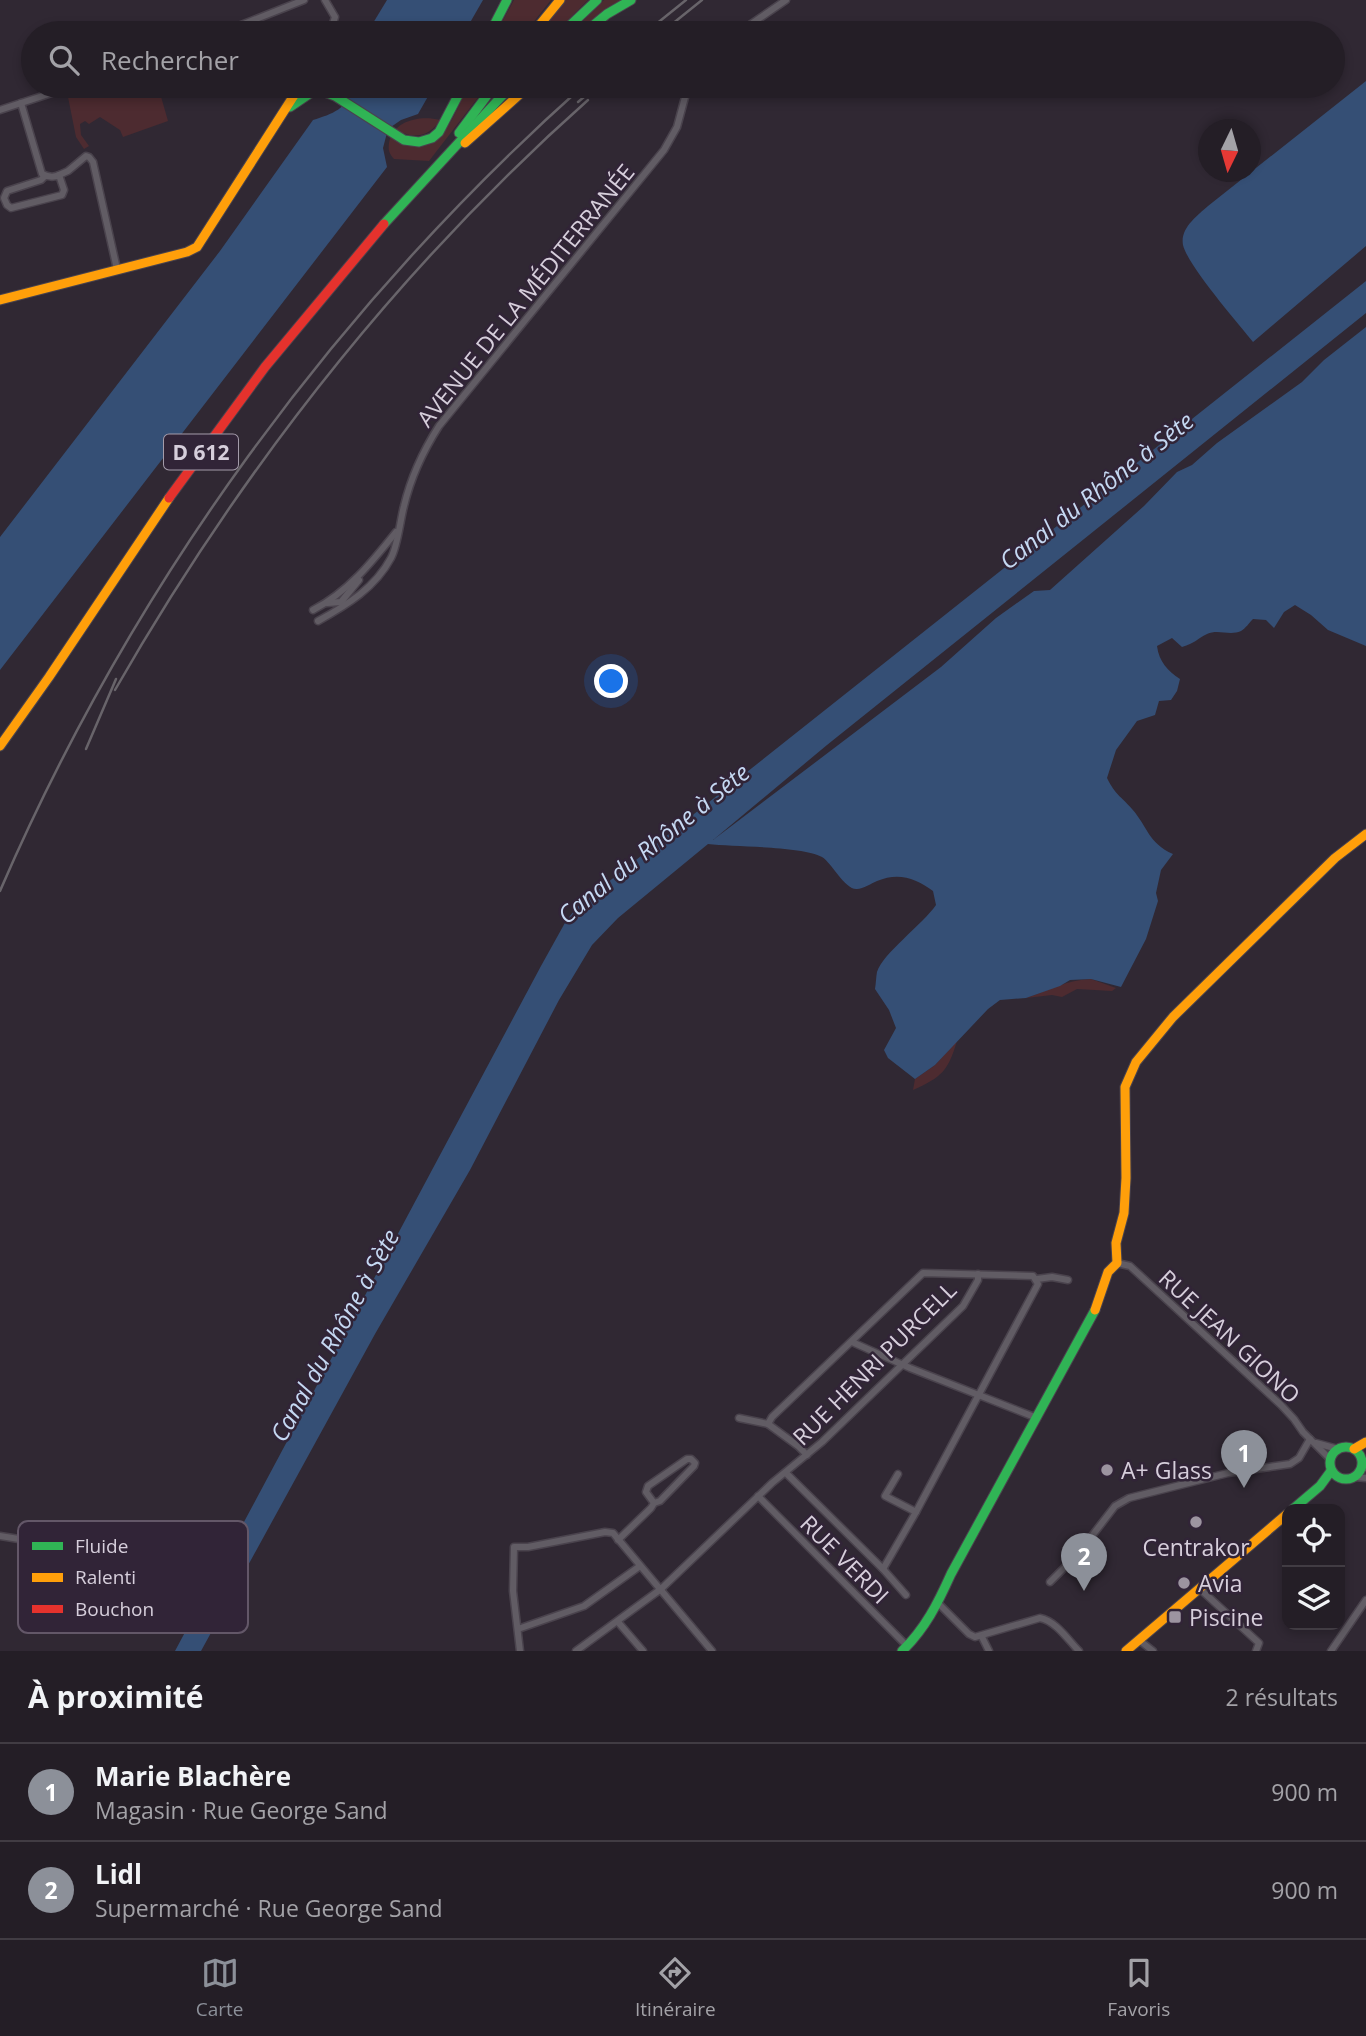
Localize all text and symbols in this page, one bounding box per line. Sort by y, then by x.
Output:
search box [21,21,1345,98]
icon: search [45,41,83,79]
text: Rechercher [101,42,239,78]
north arrow [1198,119,1261,182]
street label: AVENUE DE LA MÉDITERRANÉE [409,157,641,433]
water label: Canal du Rhône à Sète [992,404,1200,576]
road number: D 612 [164,434,238,470]
your location [594,664,628,698]
water label: Canal du Rhône à Sète [550,755,756,931]
water label: Canal du Rhône à Sète [262,1223,406,1447]
street label: RUE JEAN GIONO [1152,1262,1308,1410]
street label: RUE HENRI PURCELL [785,1274,963,1452]
pin: 1 [1221,1430,1267,1488]
place label: A+ Glass [1121,1454,1212,1486]
marker: A+ Glass [1099,1462,1115,1478]
map controls [1282,1504,1345,1630]
button: locate [1282,1504,1345,1567]
street label: RUE VERDI [794,1508,896,1610]
marker: Centrakor [1188,1514,1204,1530]
legend [18,1521,248,1633]
place label: Centrakor [1142,1531,1250,1563]
text: Fluide [75,1533,128,1559]
pin: 2 [1061,1533,1107,1591]
text: Ralenti [75,1564,136,1590]
place label: Avia [1198,1567,1243,1599]
button: layers [1282,1567,1345,1630]
marker: Avia [1176,1575,1192,1591]
text: Bouchon [75,1596,154,1622]
place label: Piscine [1189,1601,1263,1633]
marker: Piscine [1167,1609,1183,1625]
text: À proximité [28,1676,204,1717]
text: 2 résultats [1226,1681,1338,1713]
text: Marie Blachère [95,1758,291,1794]
text: 1 [44,1776,58,1808]
text: 900 m [1271,1776,1338,1808]
text: Magasin · Rue George Sand [95,1794,388,1826]
text: Lidl [95,1856,142,1892]
text: 2 [44,1874,58,1906]
text: 900 m [1271,1874,1338,1906]
text: Supermarché · Rue George Sand [95,1892,443,1924]
tab: Carte [196,1954,244,2022]
tab: Itinéraire [635,1954,716,2022]
tab: Favoris [1107,1954,1170,2022]

